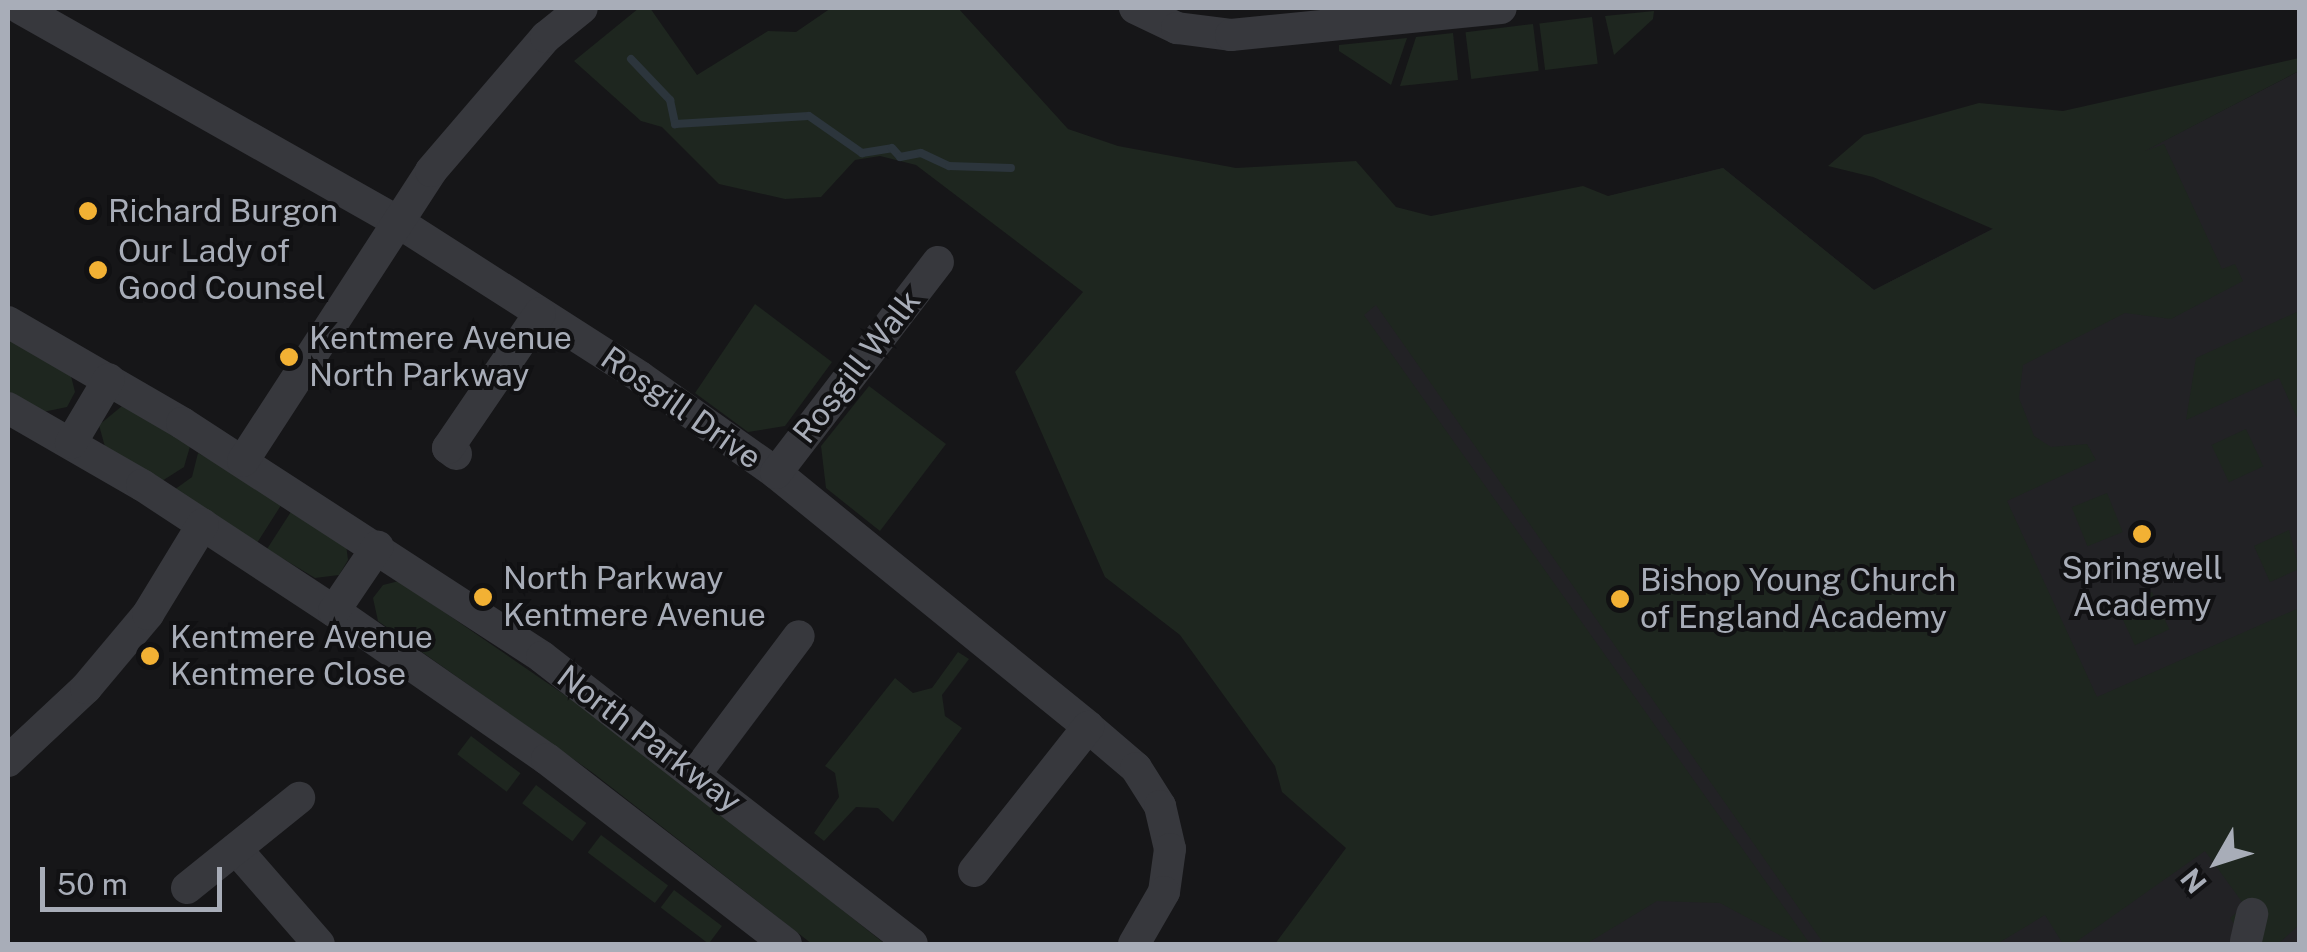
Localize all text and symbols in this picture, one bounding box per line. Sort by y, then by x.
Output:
place label: Richard Burgon [108,192,338,230]
marker: Richard Burgon [77,200,99,222]
place label: Our Lady of Good Counsel [118,233,326,308]
marker: Our Lady of Good Counsel [87,259,109,281]
street label: Rosgill Walk [785,283,929,451]
place label: Kentmere Avenue North Parkway [309,320,572,395]
street label: Rosgill Drive [594,339,768,477]
marker: Kentmere Avenue North Parkway [278,346,300,368]
marker: Springwell Academy [2131,523,2153,545]
place label: Springwell Academy [2061,550,2223,625]
place label: North Parkway Kentmere Avenue [503,560,766,635]
place label: Bishop Young Church of England Academy [1640,562,1956,637]
marker: North Parkway Kentmere Avenue [472,586,494,608]
marker: Bishop Young Church of England Academy [1609,588,1631,610]
place label: Kentmere Avenue Kentmere Close [170,619,433,694]
marker: Kentmere Avenue Kentmere Close [139,645,161,667]
street label: North Parkway [549,657,749,821]
north arrow [2167,812,2267,912]
scale bar [45,847,228,909]
text: N [2174,862,2213,900]
text: 50 m [57,866,128,902]

